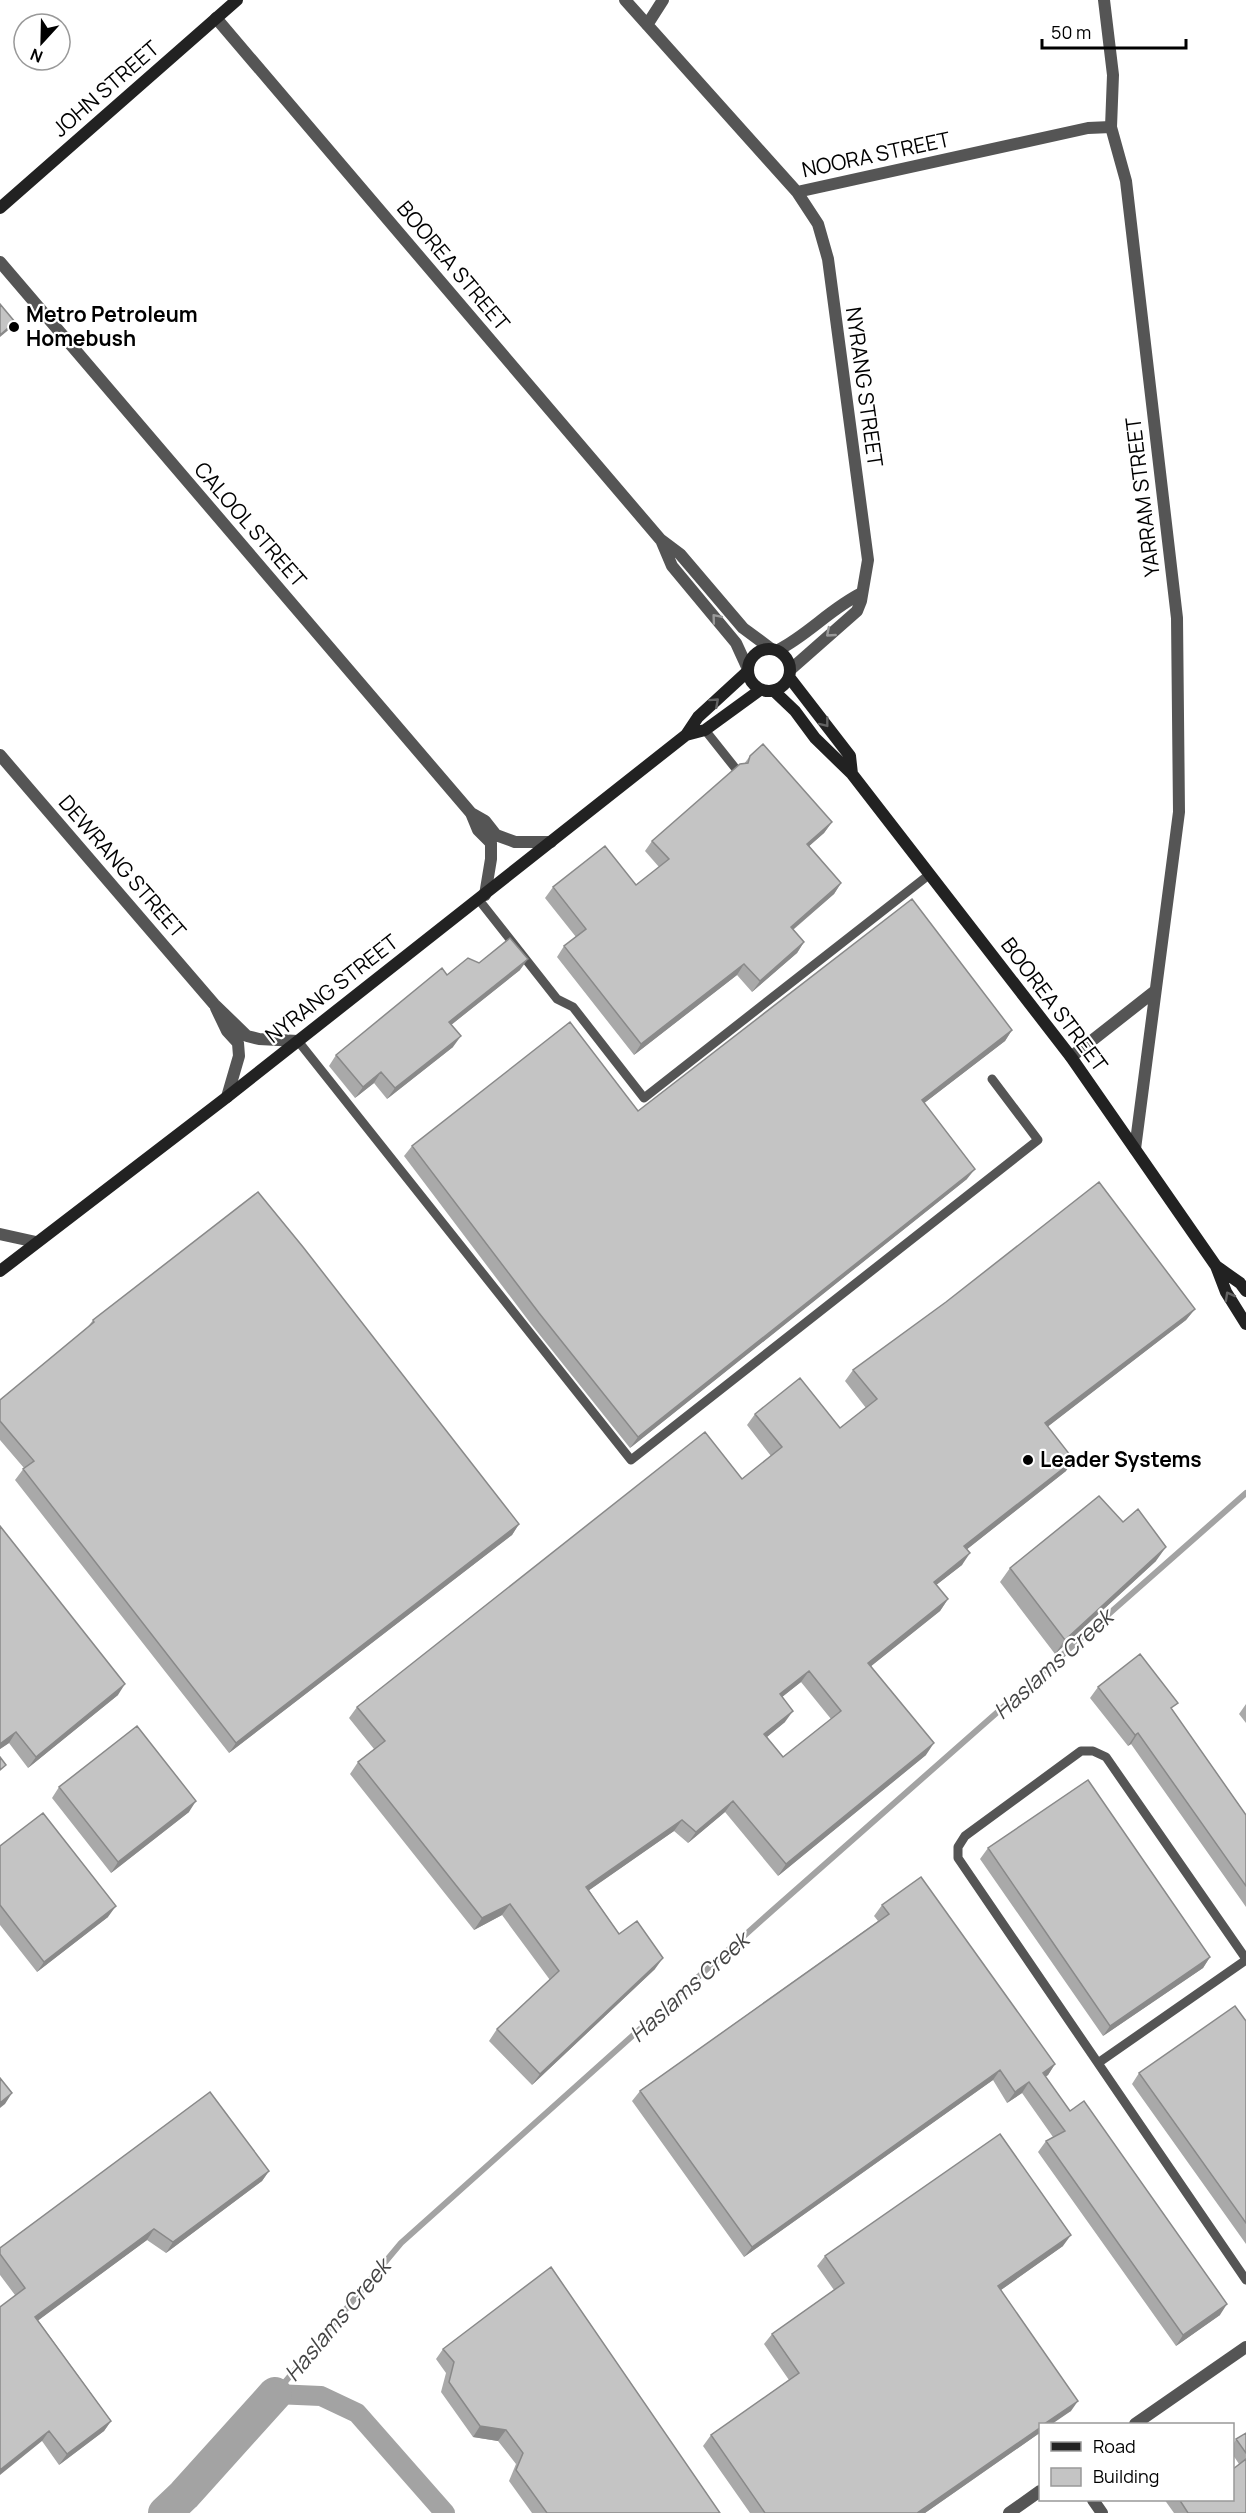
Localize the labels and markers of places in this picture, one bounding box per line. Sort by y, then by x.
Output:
place label: Metro Petroleum Homebush [26,300,198,352]
marker: Metro Petroleum Homebush [7,320,21,334]
place label: Leader Systems [1040,1445,1202,1473]
marker: Leader Systems [1021,1453,1035,1467]

